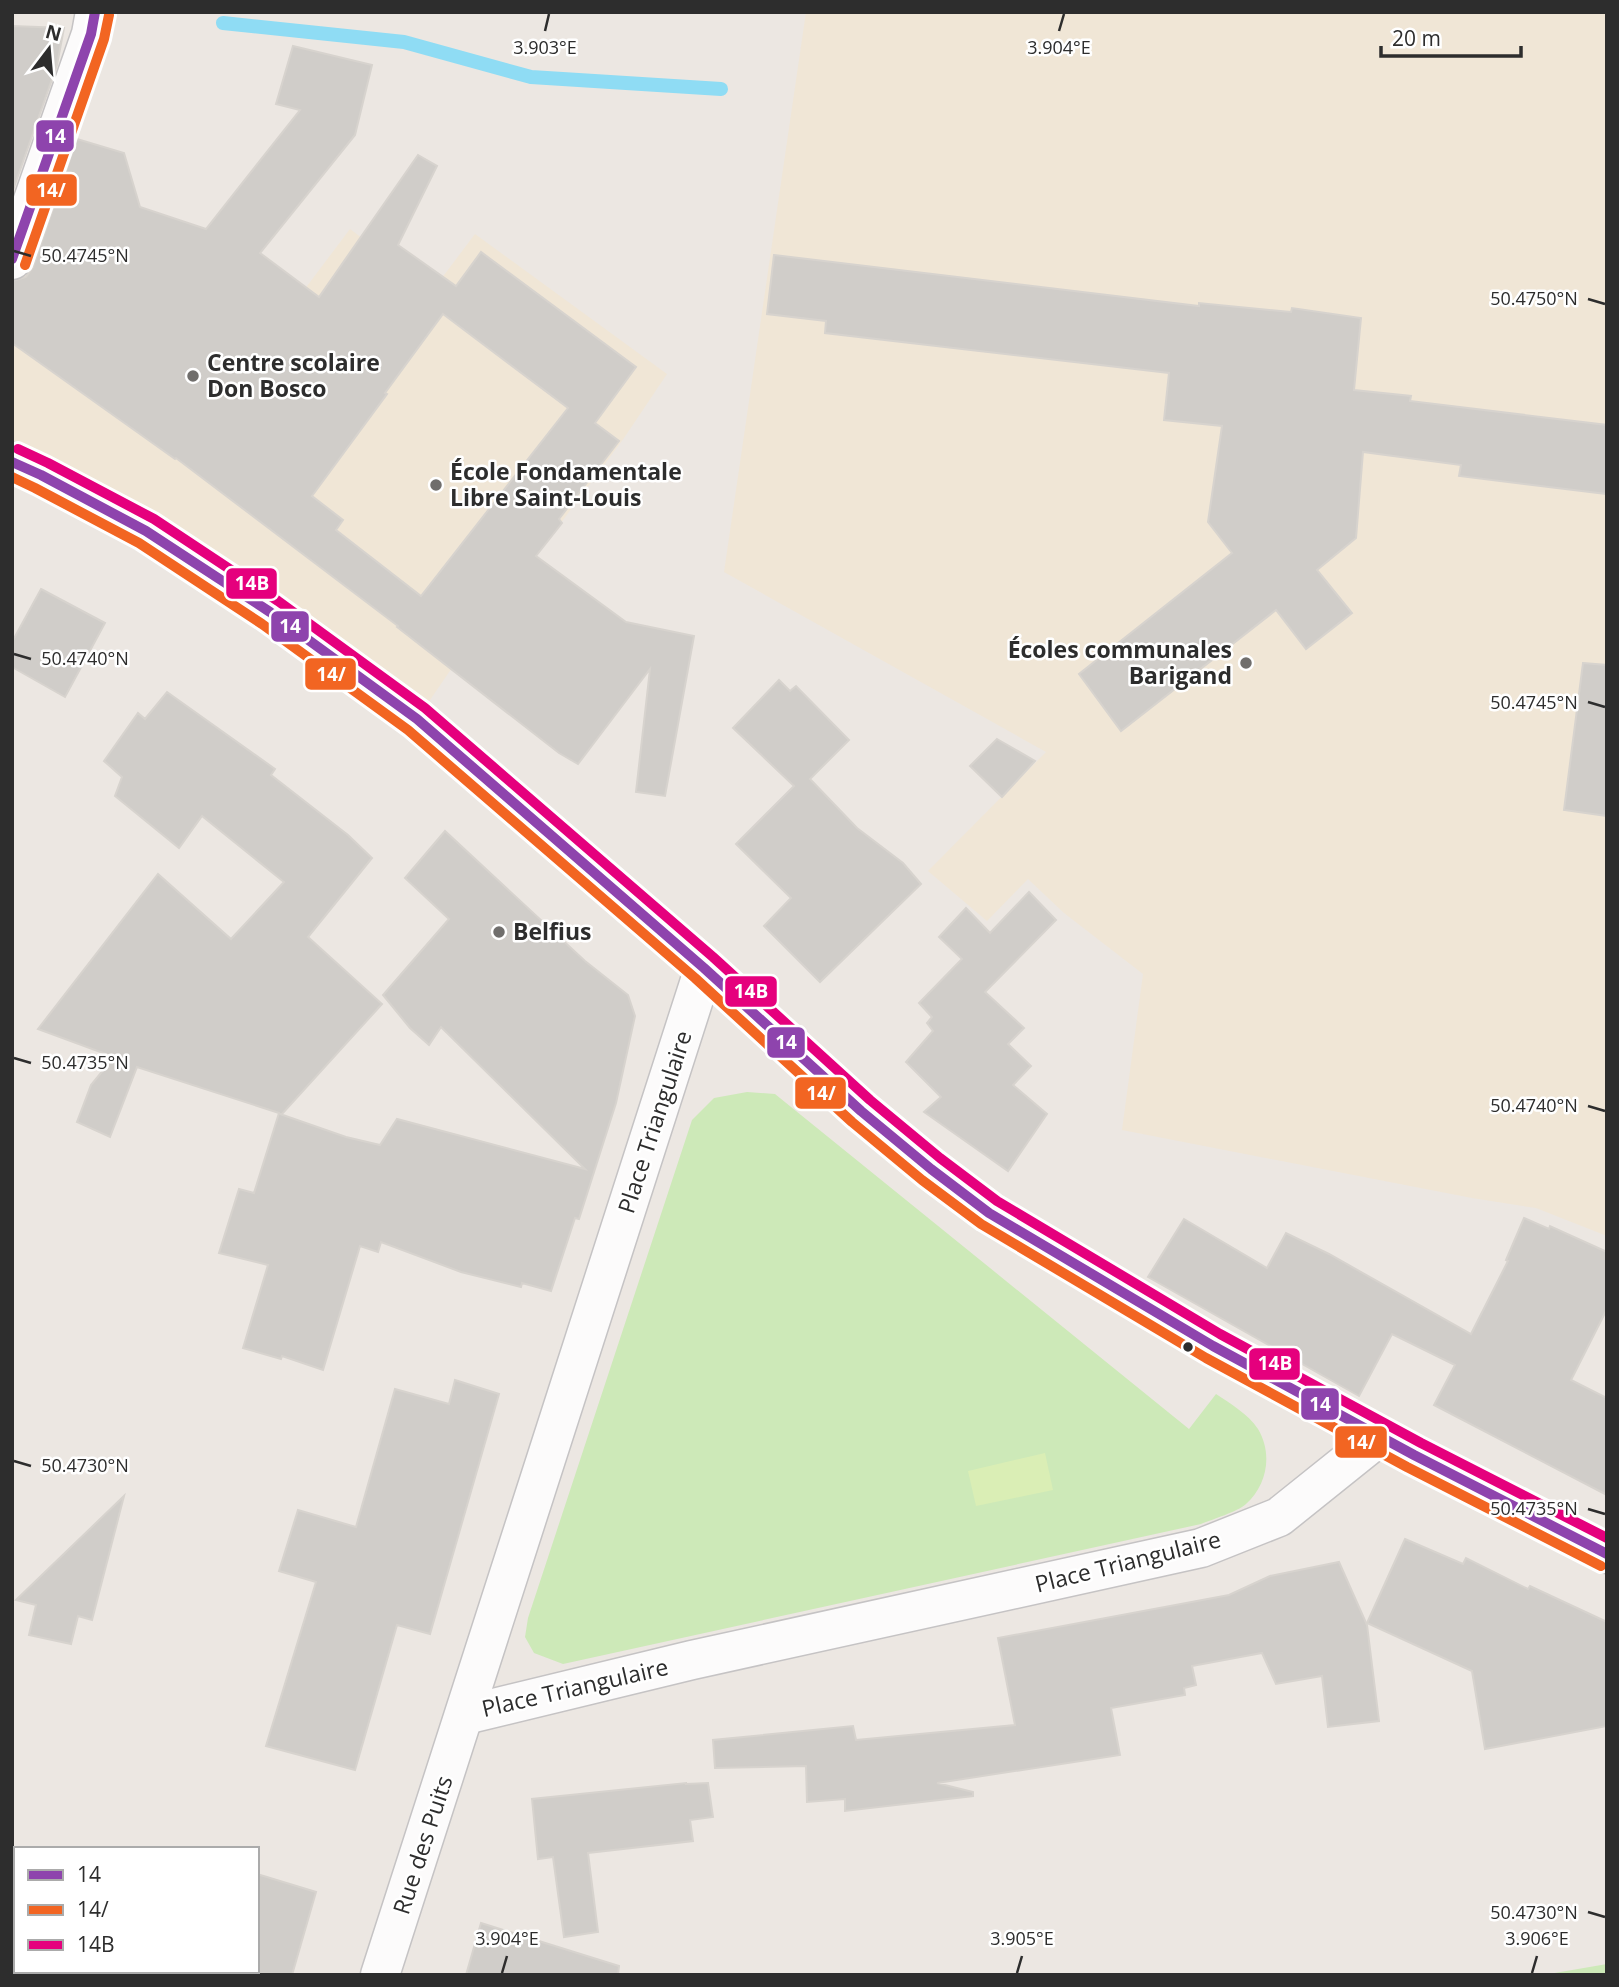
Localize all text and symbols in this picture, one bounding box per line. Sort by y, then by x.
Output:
north arrow [14,14,84,84]
scale bar [1381,14,1521,58]
text: N [43,18,65,47]
text: 20 m [1392,24,1441,52]
text: 3.903°E [513,35,577,59]
text: 3.904°E [1027,35,1091,59]
line badge: 14 [35,119,75,153]
text: 14 [44,123,66,149]
line badge: 14/ [25,173,78,207]
text: 14/ [36,177,66,203]
text: 50.4745°N [41,243,129,267]
text: 50.4750°N [1490,286,1578,310]
place label: Centre scolaire Don Bosco [207,346,380,404]
marker: Centre scolaire Don Bosco [185,368,201,384]
place label: École Fondamentale Libre Saint-Louis [450,455,682,513]
marker: École Fondamentale Libre Saint-Louis [428,477,444,493]
line badge: 14B [225,567,278,600]
text: 14B [235,570,269,596]
line badge: 14 [270,610,310,643]
text: 14 [279,613,301,639]
place label: Écoles communales Barigand [1008,633,1232,691]
text: 50.4740°N [41,646,129,670]
marker: Écoles communales Barigand [1238,655,1254,671]
line badge: 14/ [304,657,357,691]
text: 14/ [316,661,346,687]
text: 50.4745°N [1490,690,1578,714]
place label: Belfius [513,915,592,947]
marker: Belfius [491,924,507,940]
line badge: 14B [724,975,778,1008]
text: 14B [734,978,768,1004]
street label: Place Triangulaire [609,1026,699,1217]
line badge: 14 [766,1026,806,1059]
text: 14 [775,1029,797,1055]
text: 50.4735°N [41,1050,129,1074]
line badge: 14/ [794,1076,847,1110]
text: 14/ [806,1080,836,1106]
text: 50.4740°N [1490,1093,1578,1117]
unlabelled marker [1181,1340,1195,1354]
line badge: 14B [1248,1347,1301,1381]
text: 14B [1258,1350,1292,1376]
line badge: 14 [1300,1387,1340,1421]
text: 14 [1309,1391,1331,1417]
line badge: 14/ [1334,1425,1388,1459]
text: 14/ [1346,1429,1376,1455]
text: 50.4730°N [41,1453,129,1477]
text: 50.4735°N [1490,1496,1578,1520]
street label: Place Triangulaire [1032,1522,1224,1600]
street label: Place Triangulaire [478,1650,671,1724]
street label: Rue des Puits [385,1771,460,1918]
legend [14,1847,259,1973]
text: 14 [77,1860,101,1888]
text: 14/ [77,1895,109,1923]
text: 50.4730°N [1490,1900,1578,1924]
text: 3.904°E [475,1926,539,1950]
text: 3.905°E [990,1926,1054,1950]
text: 3.906°E [1505,1926,1569,1950]
text: 14B [77,1930,115,1958]

